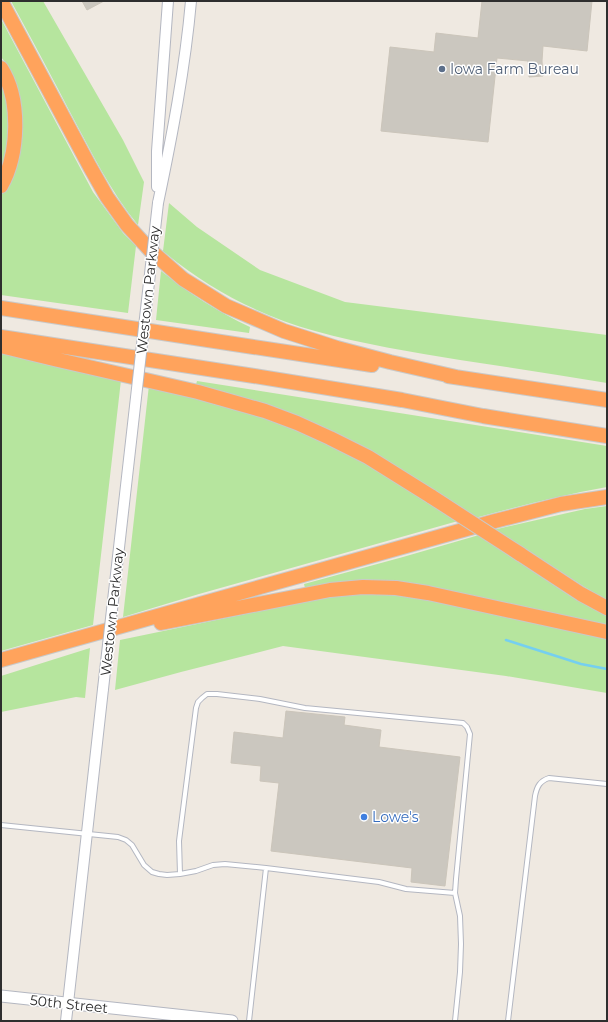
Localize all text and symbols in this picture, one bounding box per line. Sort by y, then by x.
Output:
place label: Iowa Farm Bureau [450,60,579,78]
marker: Iowa Farm Bureau [437,64,447,74]
street label: Westown Parkway [132,225,164,355]
street label: Westown Parkway [96,547,128,677]
place label: Lowe's [372,808,419,826]
marker: Lowe's [359,812,369,822]
street label: 50th Street [29,991,109,1017]

